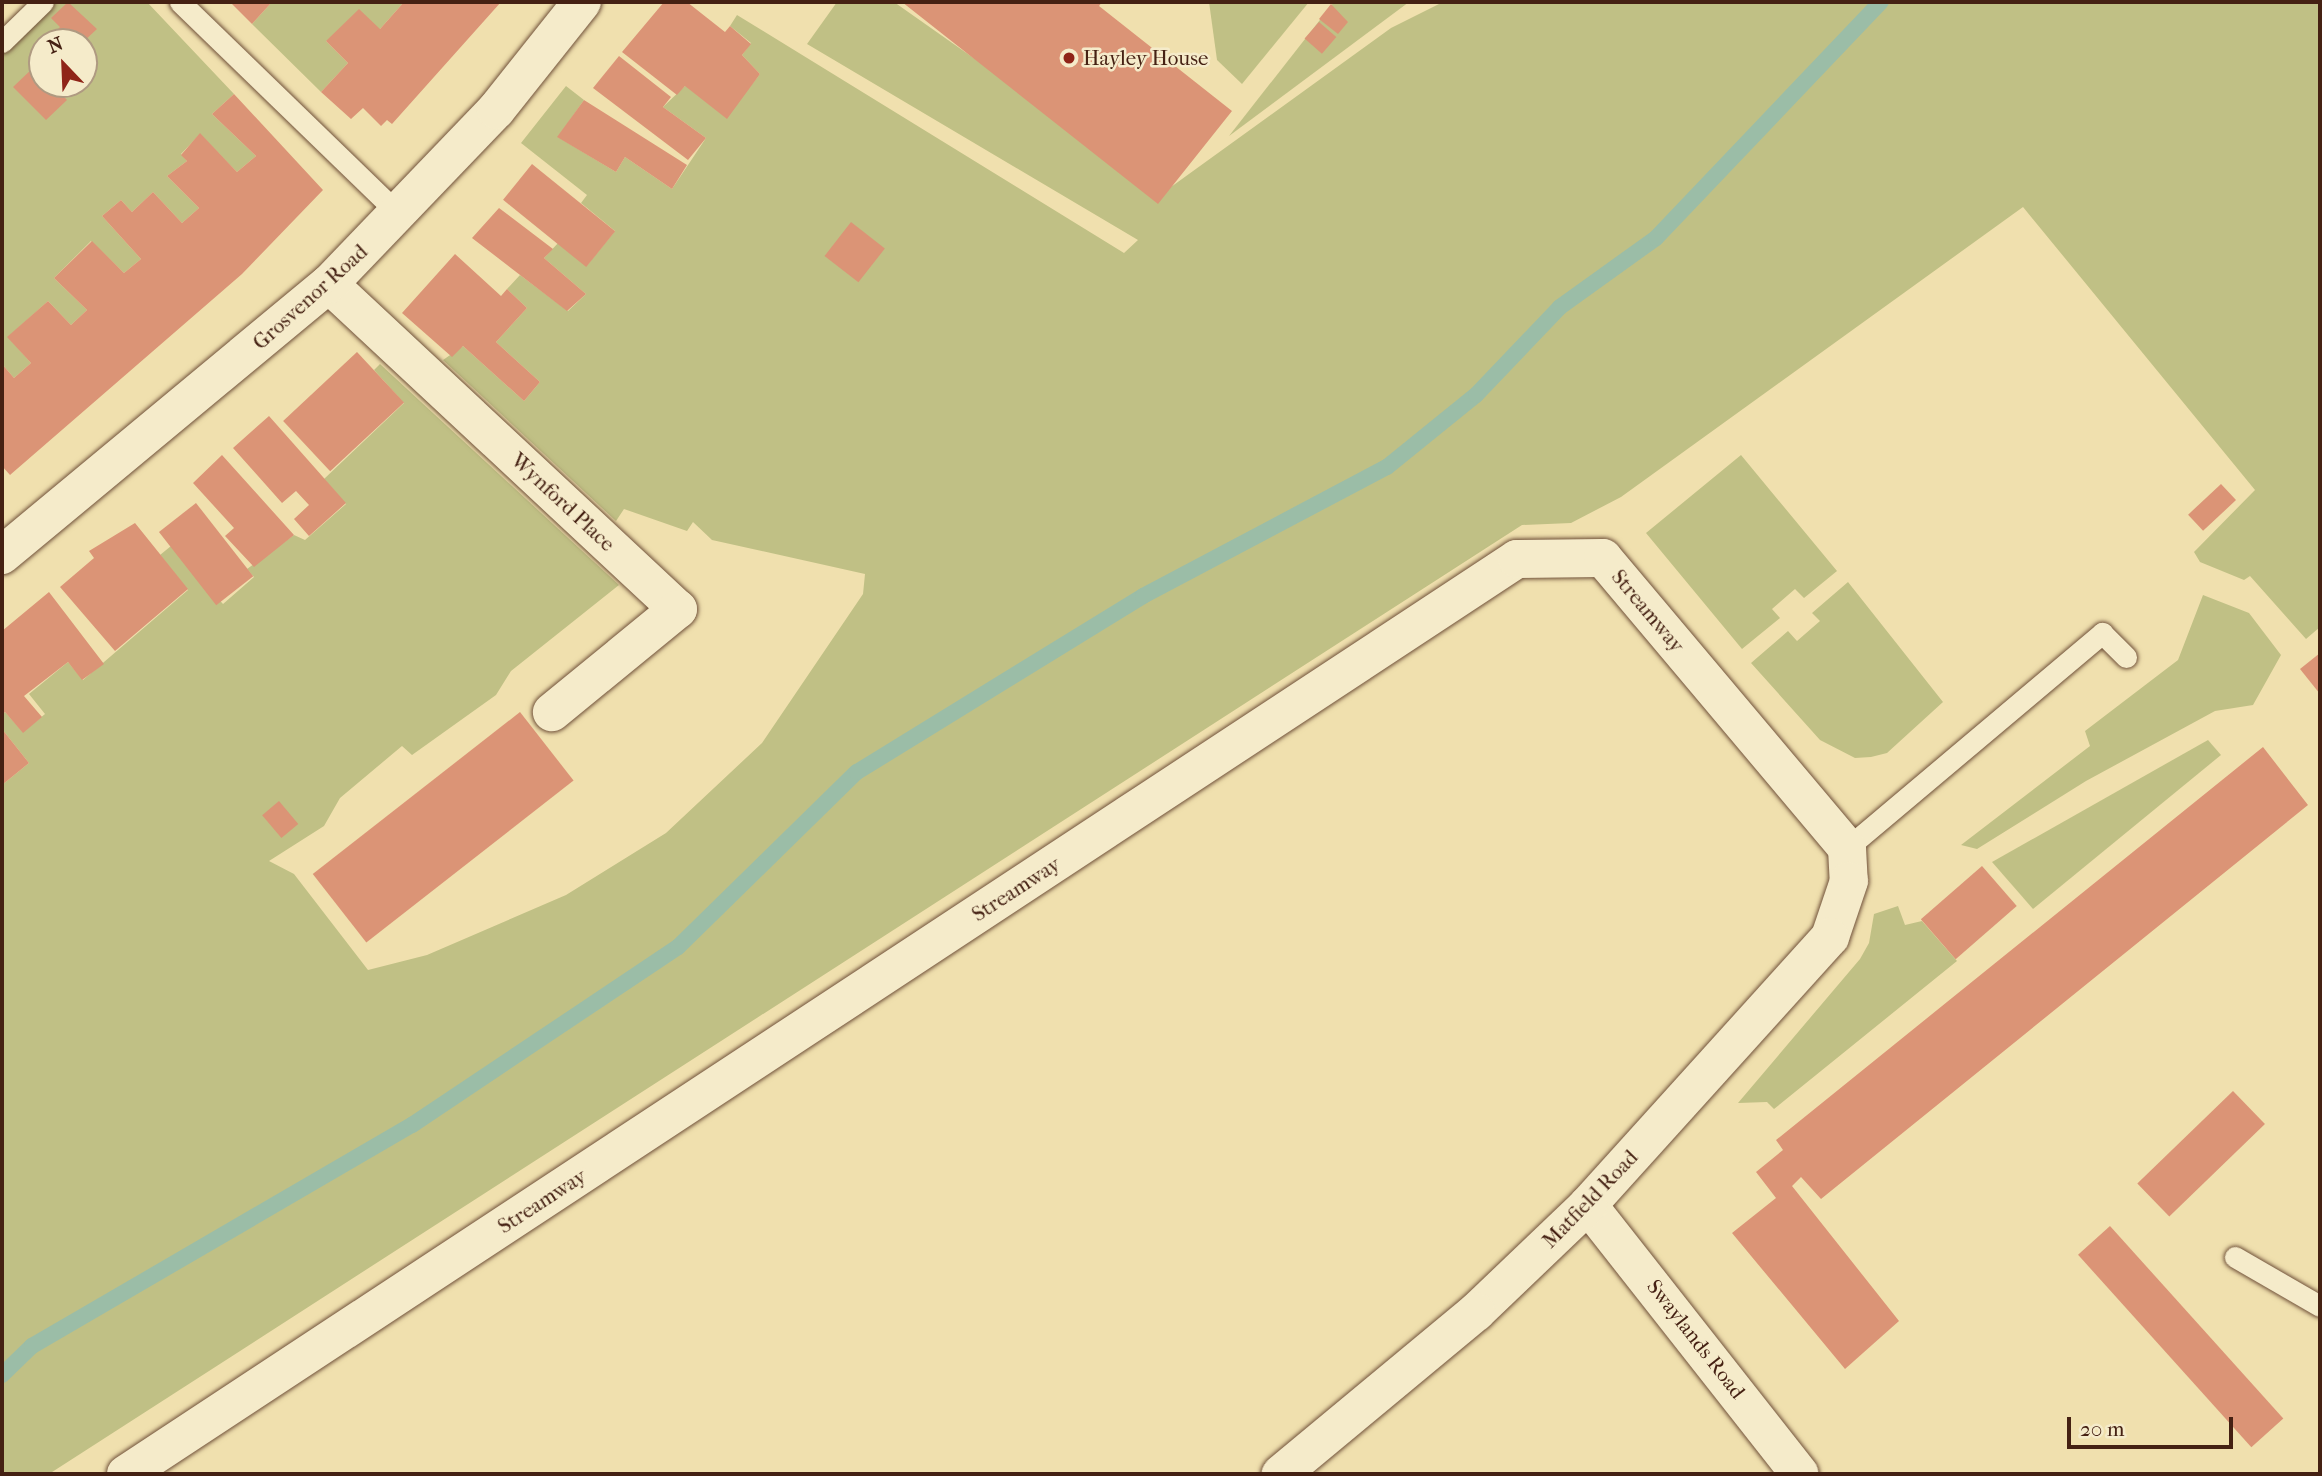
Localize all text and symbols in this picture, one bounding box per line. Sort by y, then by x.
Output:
north arrow [28,28,98,98]
text: N [45,33,67,58]
place label: Hayley House [1083,45,1208,71]
marker: Hayley House [1061,50,1077,66]
street label: Grosvenor Road [248,239,372,355]
street label: Wynford Place [506,447,620,557]
street label: Streamway [1606,565,1690,657]
street label: Streamway [967,851,1065,927]
street label: Matfield Road [1537,1145,1643,1253]
street label: Streamway [493,1163,591,1239]
street label: Swaylands Road [1642,1274,1750,1404]
scale bar [2070,1402,2236,1446]
text: 20 m [2080,1417,2124,1441]

